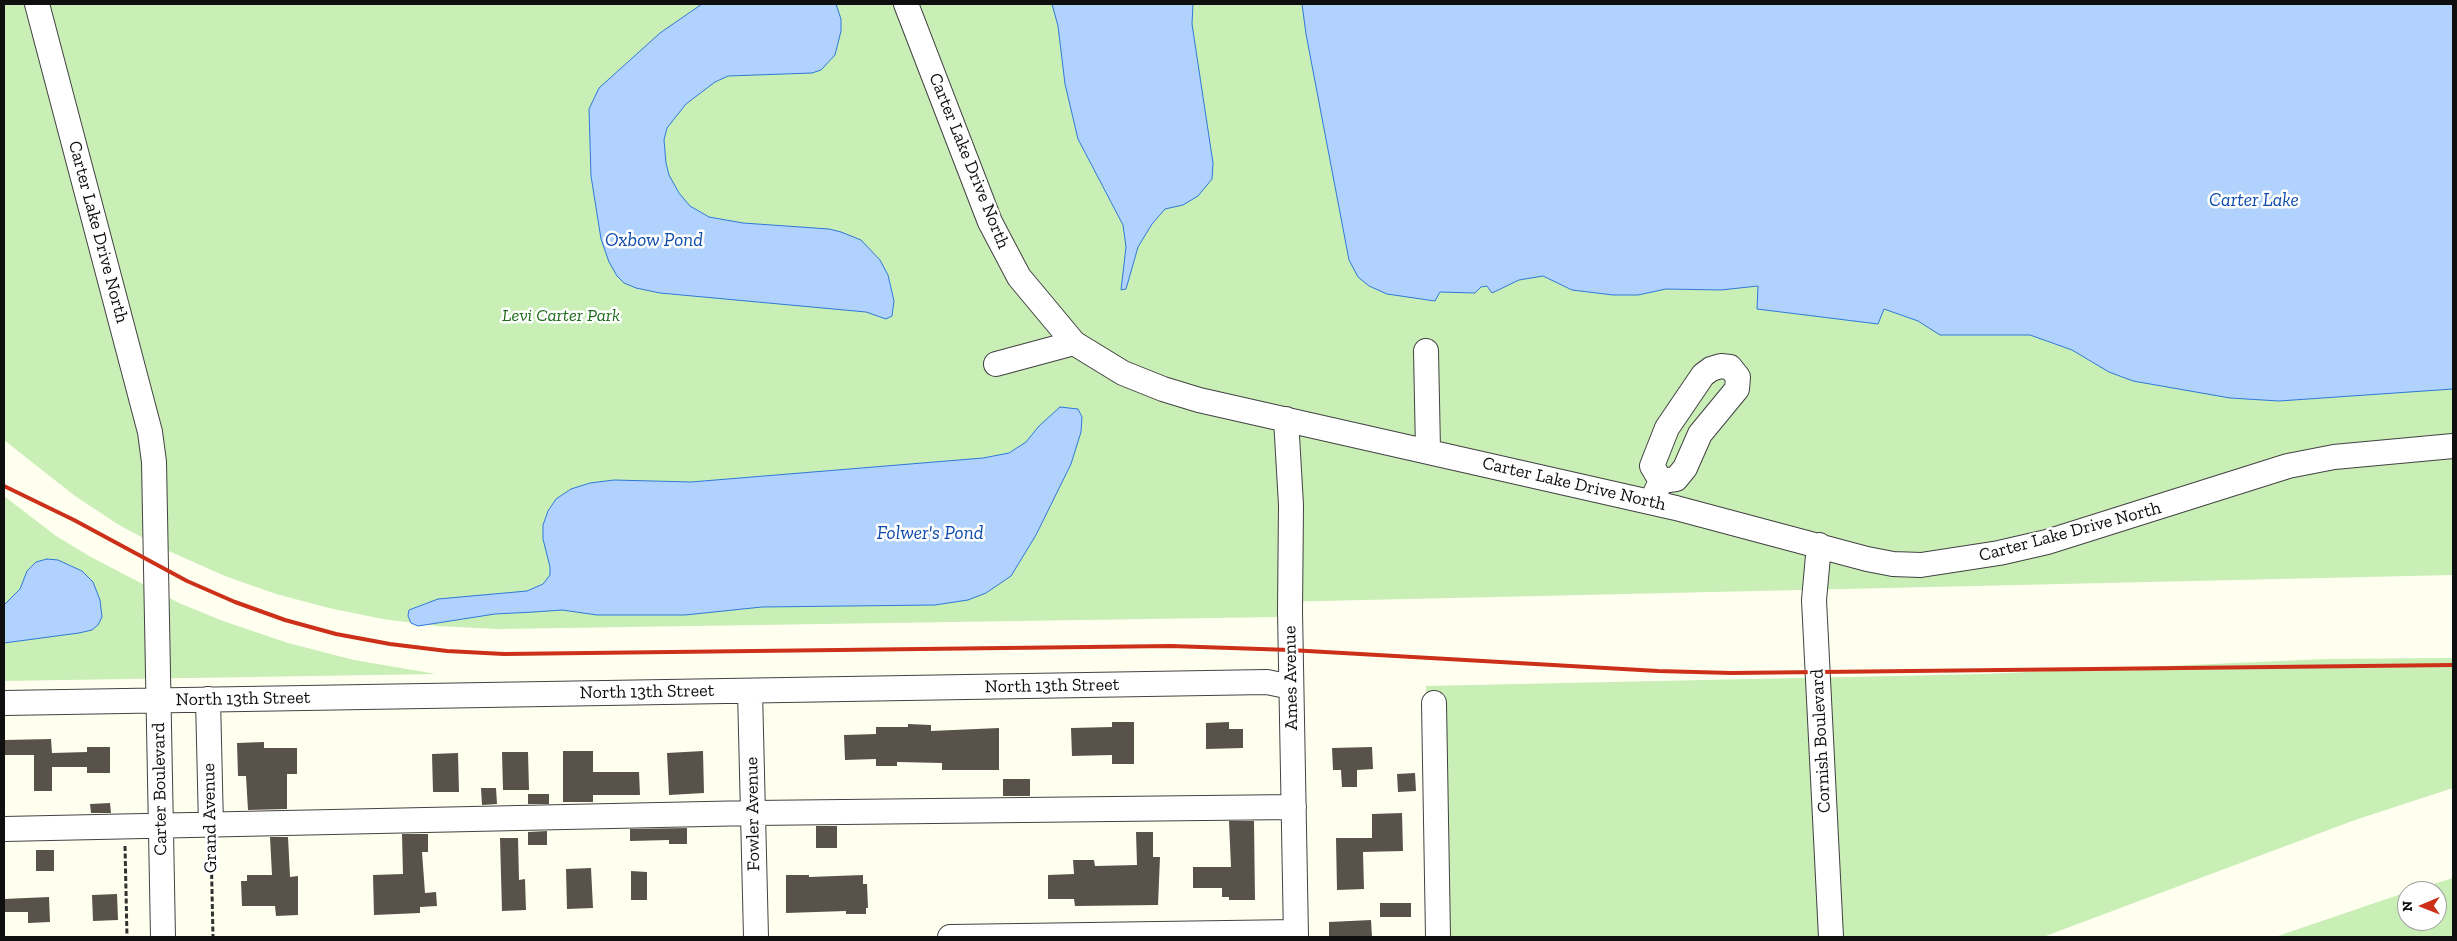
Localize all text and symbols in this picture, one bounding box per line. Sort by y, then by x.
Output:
street label: Carter Lake Drive North [924,70,1014,252]
street label: Carter Lake Drive North [63,139,133,325]
water label: Carter Lake [2209,190,2299,212]
water label: Oxbow Pond [605,230,703,252]
park label: Levi Carter Park [502,305,620,327]
street label: Carter Lake Drive North [1480,452,1668,516]
street label: Carter Lake Drive North [1977,497,2163,567]
water label: Folwer's Pond [877,523,983,545]
street label: Ames Avenue [1279,625,1303,731]
street label: Cornish Boulevard [1806,668,1836,814]
street label: North 13th Street [985,674,1119,698]
street label: North 13th Street [580,680,714,704]
street label: North 13th Street [176,687,310,711]
street label: Carter Boulevard [148,722,172,856]
street label: Fowler Avenue [741,757,765,871]
street label: Grand Avenue [198,763,222,873]
north arrow [2397,881,2447,931]
text: N [2399,901,2416,912]

